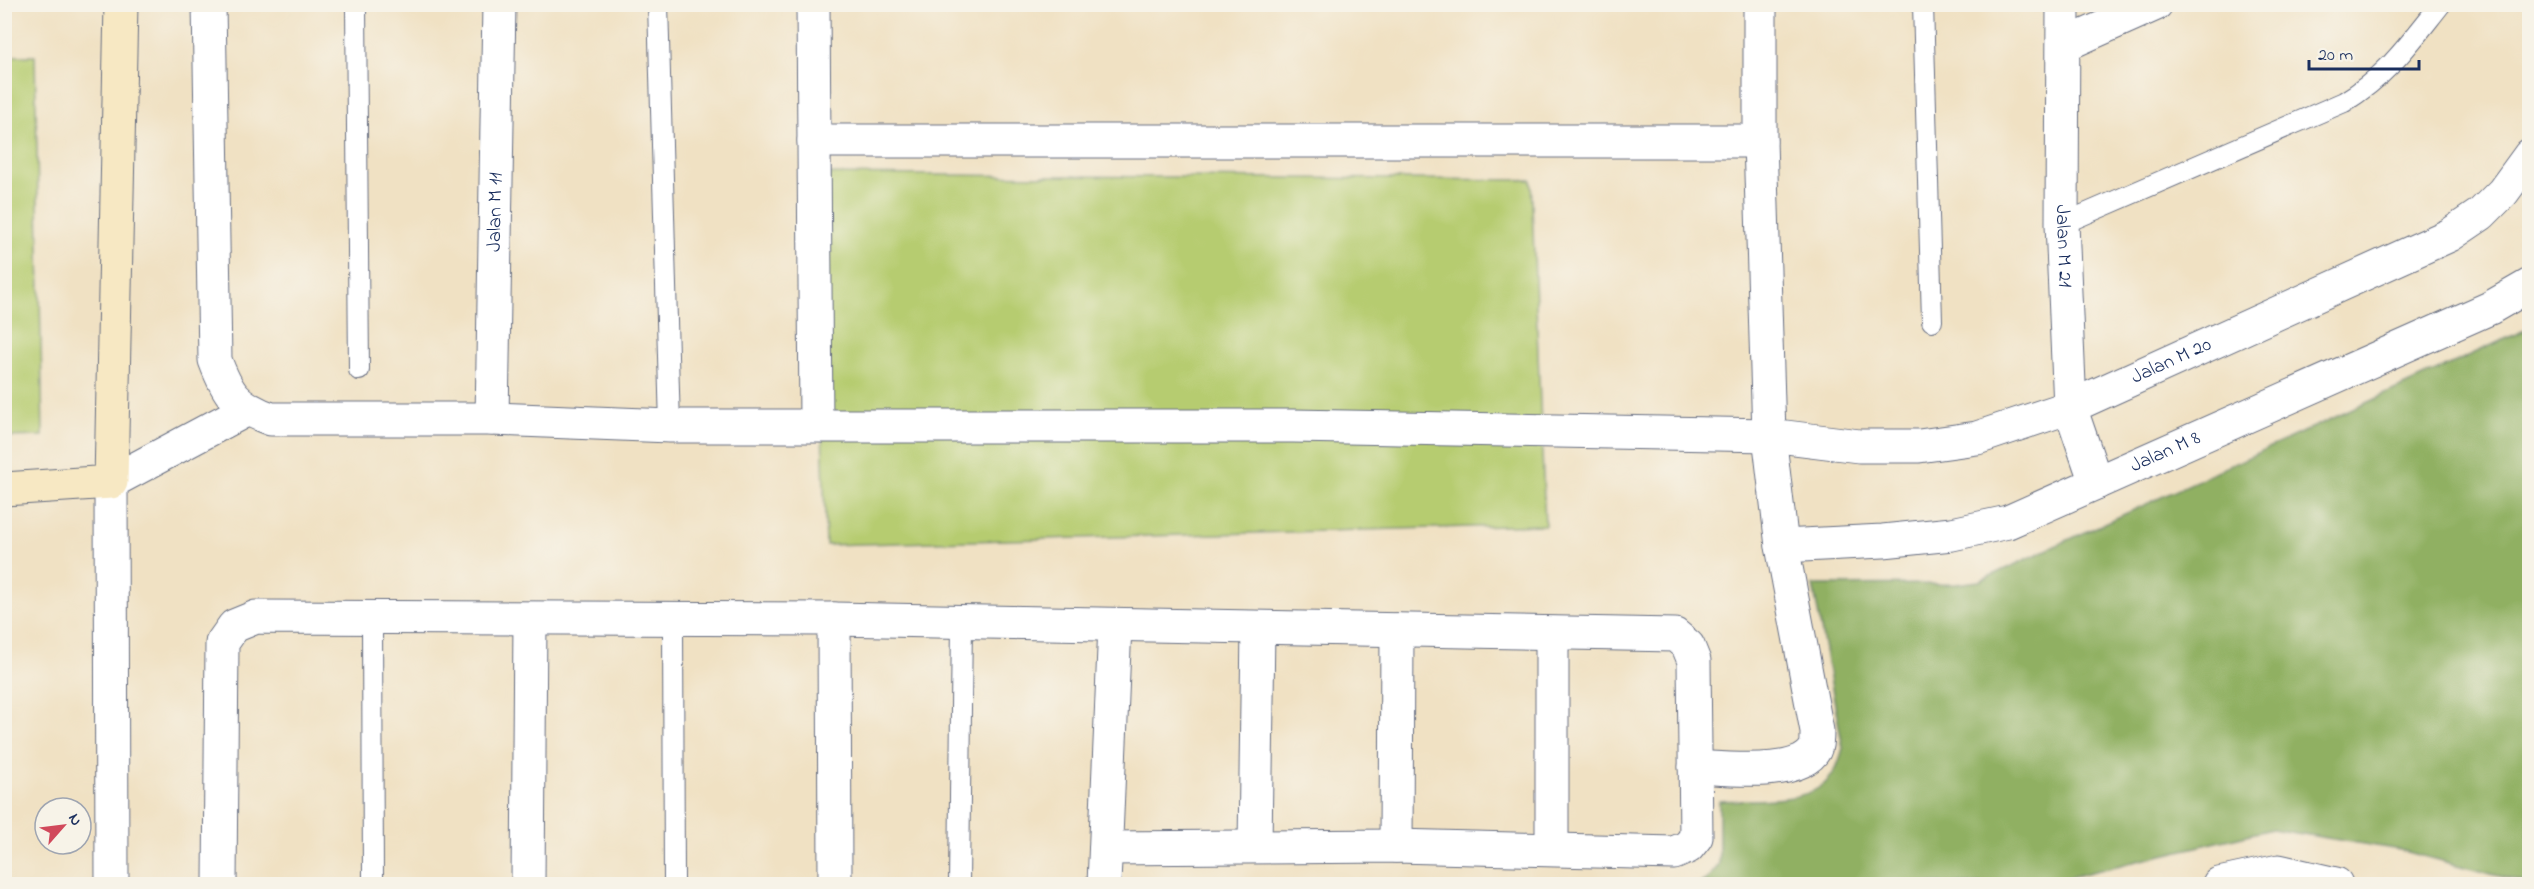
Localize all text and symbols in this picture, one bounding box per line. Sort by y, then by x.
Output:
scale bar [2309,33,2418,71]
text: 20 m [2318,43,2353,69]
street label: Jalan M 11 [480,172,511,252]
street label: Jalan M 21 [2047,204,2079,288]
street label: Jalan M 20 [2126,330,2217,392]
street label: Jalan M 8 [2126,424,2205,480]
north arrow [33,796,93,856]
text: N [61,809,88,830]

